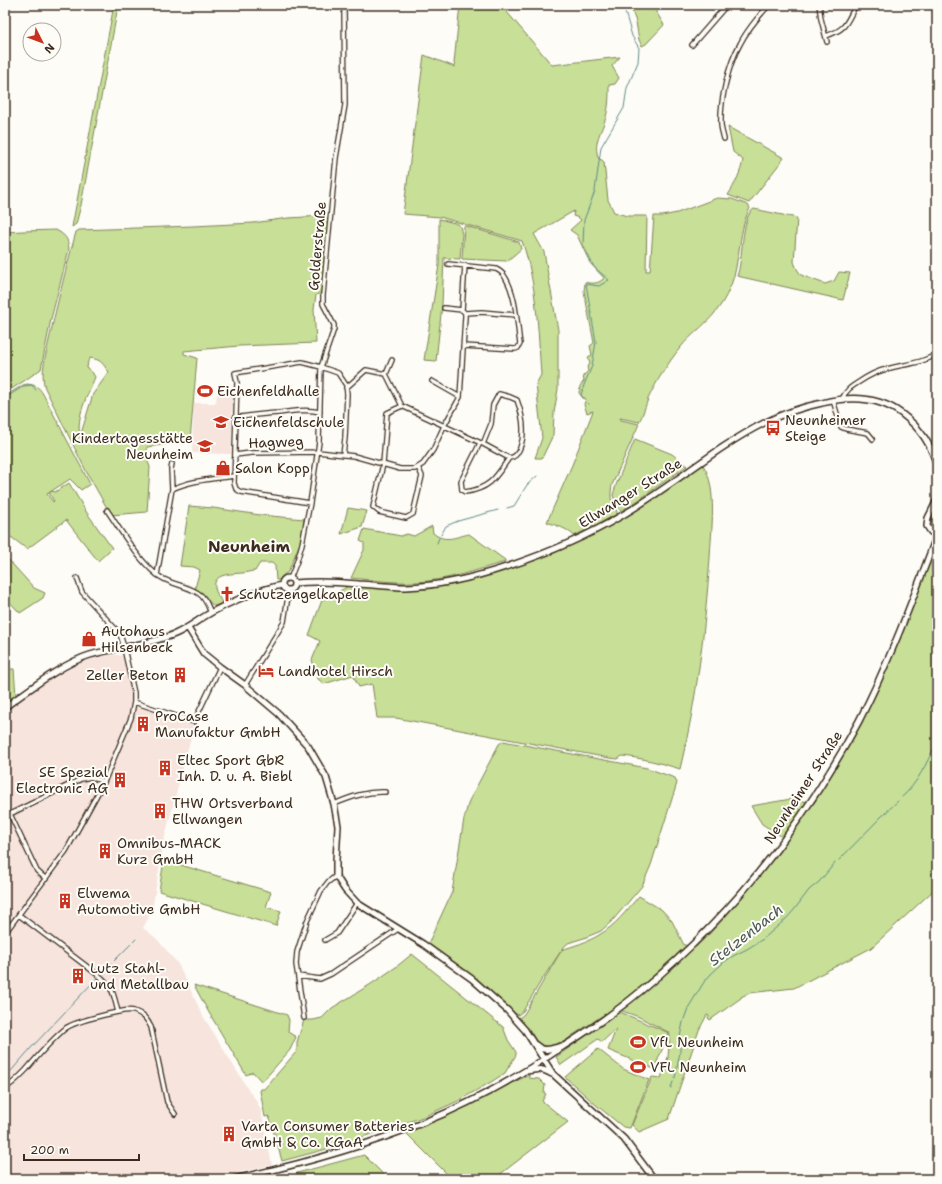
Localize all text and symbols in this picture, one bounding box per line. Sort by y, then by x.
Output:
north arrow [22,22,62,62]
text: N [40,40,58,57]
street label: Golderstraße [304,201,330,291]
sports icon: Eichenfeldhalle [196,382,214,400]
place label: Eichenfeldhalle [217,382,320,400]
place label: Neunheimer Steige [785,411,867,445]
school or university icon: Eichenfeldschule [212,413,230,431]
place label: Eichenfeldschule [233,413,345,431]
bus stop icon: Neunheimer Steige [764,419,782,437]
place label: Kindertagesstätte Neunheim [72,429,193,463]
street label: Hagweg [248,432,304,452]
school or university icon: Kindertagesstätte Neunheim [196,437,214,455]
street label: Ellwanger Straße [575,454,685,532]
shop icon: Salon Kopp [214,459,232,477]
place label: Salon Kopp [235,459,310,477]
district label: Neunheim [208,536,290,557]
church icon: Schutzengelkapelle [218,585,236,603]
place label: Schutzengelkapelle [239,585,369,603]
place label: Autohaus Hilsenbeck [101,622,173,656]
shop icon: Autohaus Hilsenbeck [80,630,98,648]
hotel icon: Landhotel Hirsch [257,662,275,680]
place label: Landhotel Hirsch [278,662,393,680]
place label: Zeller Beton [86,666,168,684]
building icon: Zeller Beton [171,666,189,684]
place label: ProCase Manufaktur GmbH [155,707,281,741]
building icon: ProCase Manufaktur GmbH [134,715,152,733]
street label: Neunheimer Straße [760,727,846,847]
place label: Eltec Sport GbR Inh. D. u. A. Biebl [177,751,293,785]
building icon: Eltec Sport GbR Inh. D. u. A. Biebl [156,759,174,777]
place label: SE Spezial Electronic AG [16,763,109,797]
building icon: SE Spezial Electronic AG [111,771,129,789]
place label: THW Ortsverband Ellwangen [172,794,293,828]
building icon: THW Ortsverband Ellwangen [151,802,169,820]
place label: Omnibus-MACK Kurz GmbH [117,834,221,868]
building icon: Omnibus-MACK Kurz GmbH [96,842,114,860]
place label: Elwema Automotive GmbH [77,884,200,918]
building icon: Elwema Automotive GmbH [56,892,74,910]
water label: Stelzenbach [705,900,787,970]
place label: Lutz Stahl- und Metallbau [90,959,189,993]
building icon: Lutz Stahl- und Metallbau [69,967,87,985]
sports icon: VfL Neunheim [629,1033,647,1051]
place label: VfL Neunheim [650,1033,744,1051]
sports icon: VFL Neunheim [629,1058,647,1076]
place label: VFL Neunheim [650,1058,746,1076]
place label: Varta Consumer Batteries GmbH & Co. KGaA [241,1117,415,1151]
building icon: Varta Consumer Batteries GmbH & Co. KGaA [220,1125,238,1143]
scale bar [24,1136,139,1162]
text: 200 m [30,1142,69,1158]

